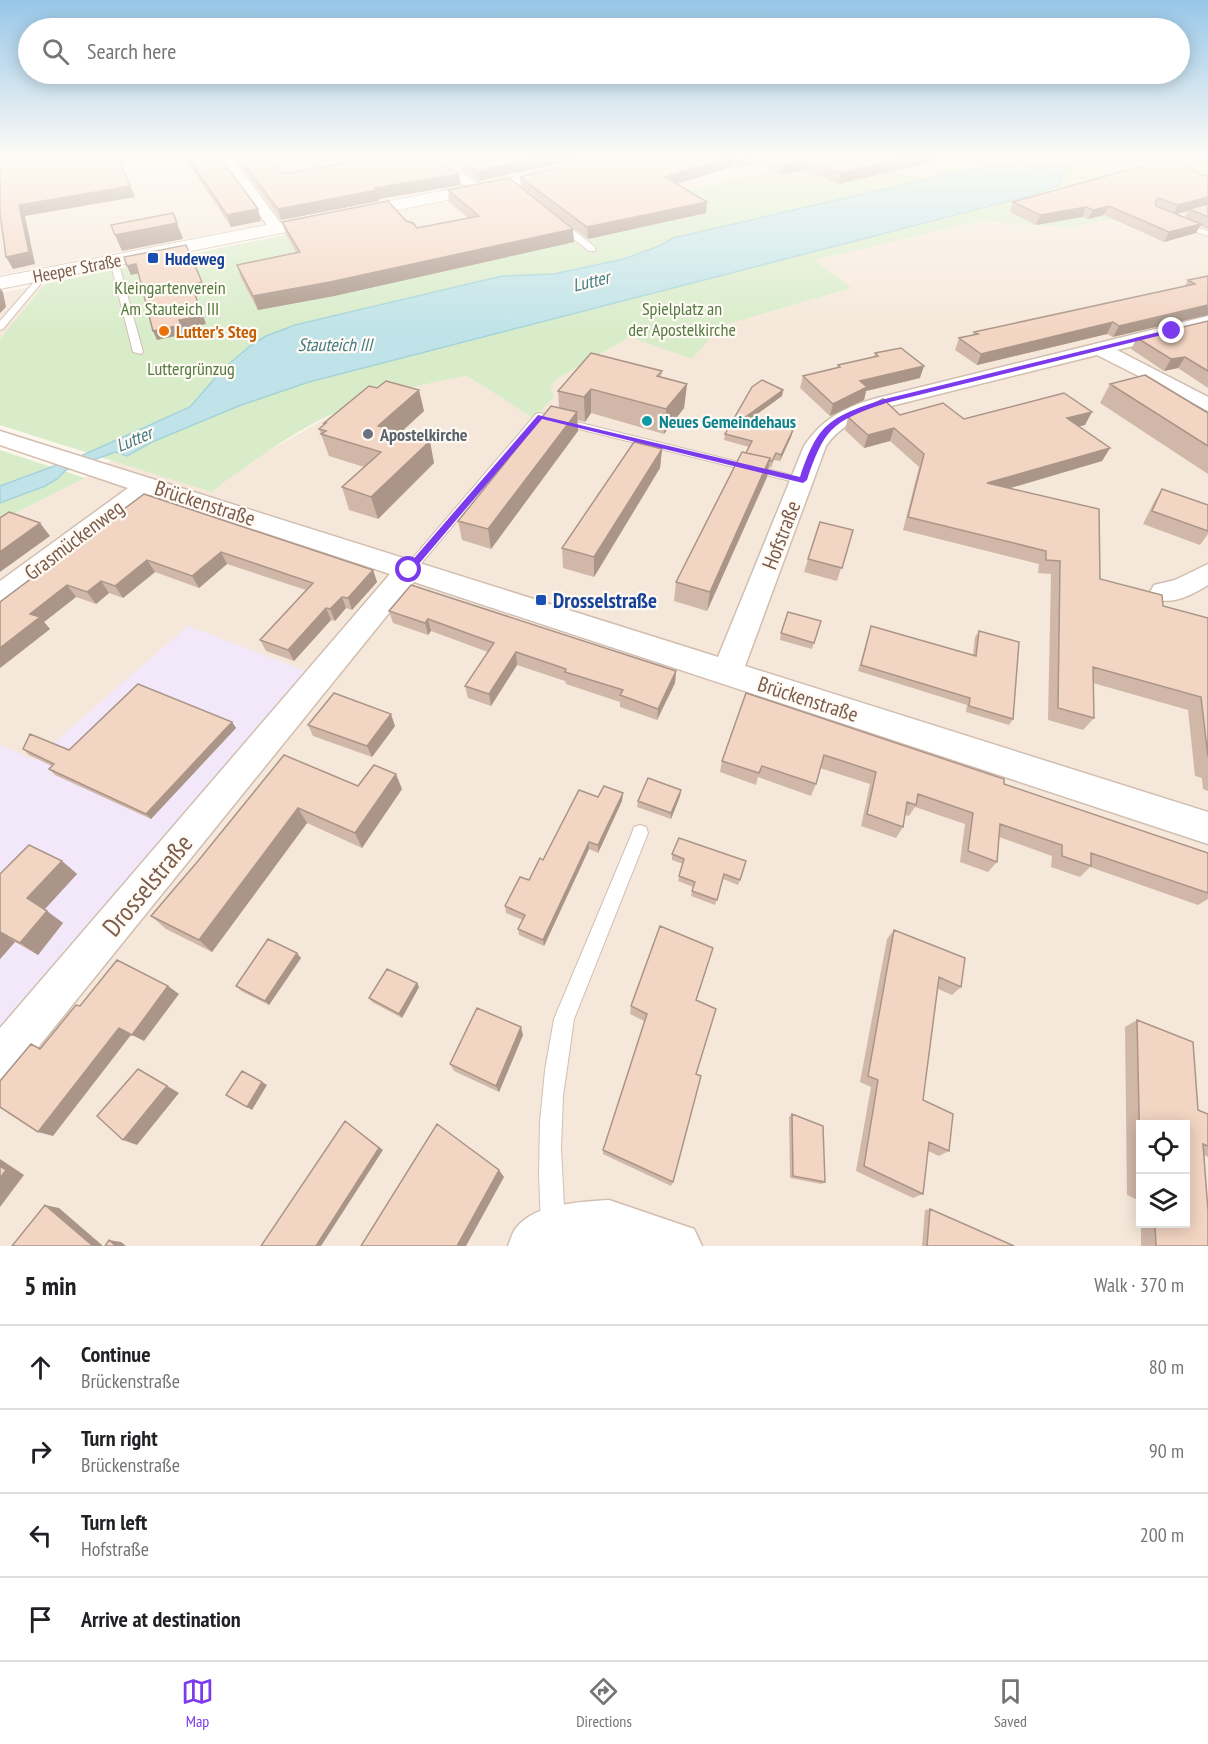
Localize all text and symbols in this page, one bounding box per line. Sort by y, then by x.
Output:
search box [18,18,1190,84]
icon: search [39,35,72,68]
text: Search here [87,37,176,65]
place label: Hudeweg [165,247,225,270]
street label: Heeper Straße [31,248,123,288]
marker: Hudeweg [146,251,160,265]
water label: Lutter [570,265,615,297]
park label: Kleingartenverein Am Stauteich III [114,276,226,320]
park label: Spielplatz an der Apostelkirche [628,297,736,341]
route end [1158,317,1184,343]
place label: Lutter's Steg [176,320,257,343]
marker: Lutter's Steg [157,324,171,338]
water label: Stauteich III [298,333,374,356]
park label: Luttergrünzug [147,357,235,380]
place label: Neues Gemeindehaus [659,410,796,433]
marker: Neues Gemeindehaus [640,414,654,428]
water label: Lutter [112,420,158,457]
place label: Apostelkirche [379,423,468,446]
marker: Apostelkirche [361,427,375,441]
street label: Brückenstraße [151,474,259,532]
street label: Grasmückenweg [19,494,129,586]
street label: Hofstraße [756,497,806,573]
route start [395,556,421,582]
place label: Drosselstraße [553,587,657,614]
marker: Drosselstraße [534,593,548,607]
street label: Brückenstraße [754,670,862,728]
street label: Drosselstraße [95,827,199,943]
map controls [1136,1120,1190,1228]
button: locate [1136,1120,1190,1174]
button: layers [1136,1174,1190,1228]
text: 5 min [24,1269,77,1302]
text: Walk · 370 m [1094,1272,1184,1298]
text: Continue [81,1340,151,1368]
icon: ahead [24,1351,57,1384]
text: 80 m [1149,1354,1184,1380]
text: Brückenstraße [81,1368,180,1394]
text: Turn right [81,1424,158,1452]
icon: right [24,1435,57,1468]
text: 90 m [1149,1438,1184,1464]
text: Brückenstraße [81,1452,180,1478]
text: Turn left [81,1508,147,1536]
icon: left [24,1519,57,1552]
text: 200 m [1140,1522,1184,1548]
text: Hofstraße [81,1536,149,1562]
icon: arrive [24,1603,57,1636]
text: Arrive at destination [81,1605,241,1633]
tab: Map [181,1675,214,1731]
tab: Directions [576,1675,632,1731]
tab: Saved [994,1675,1027,1731]

